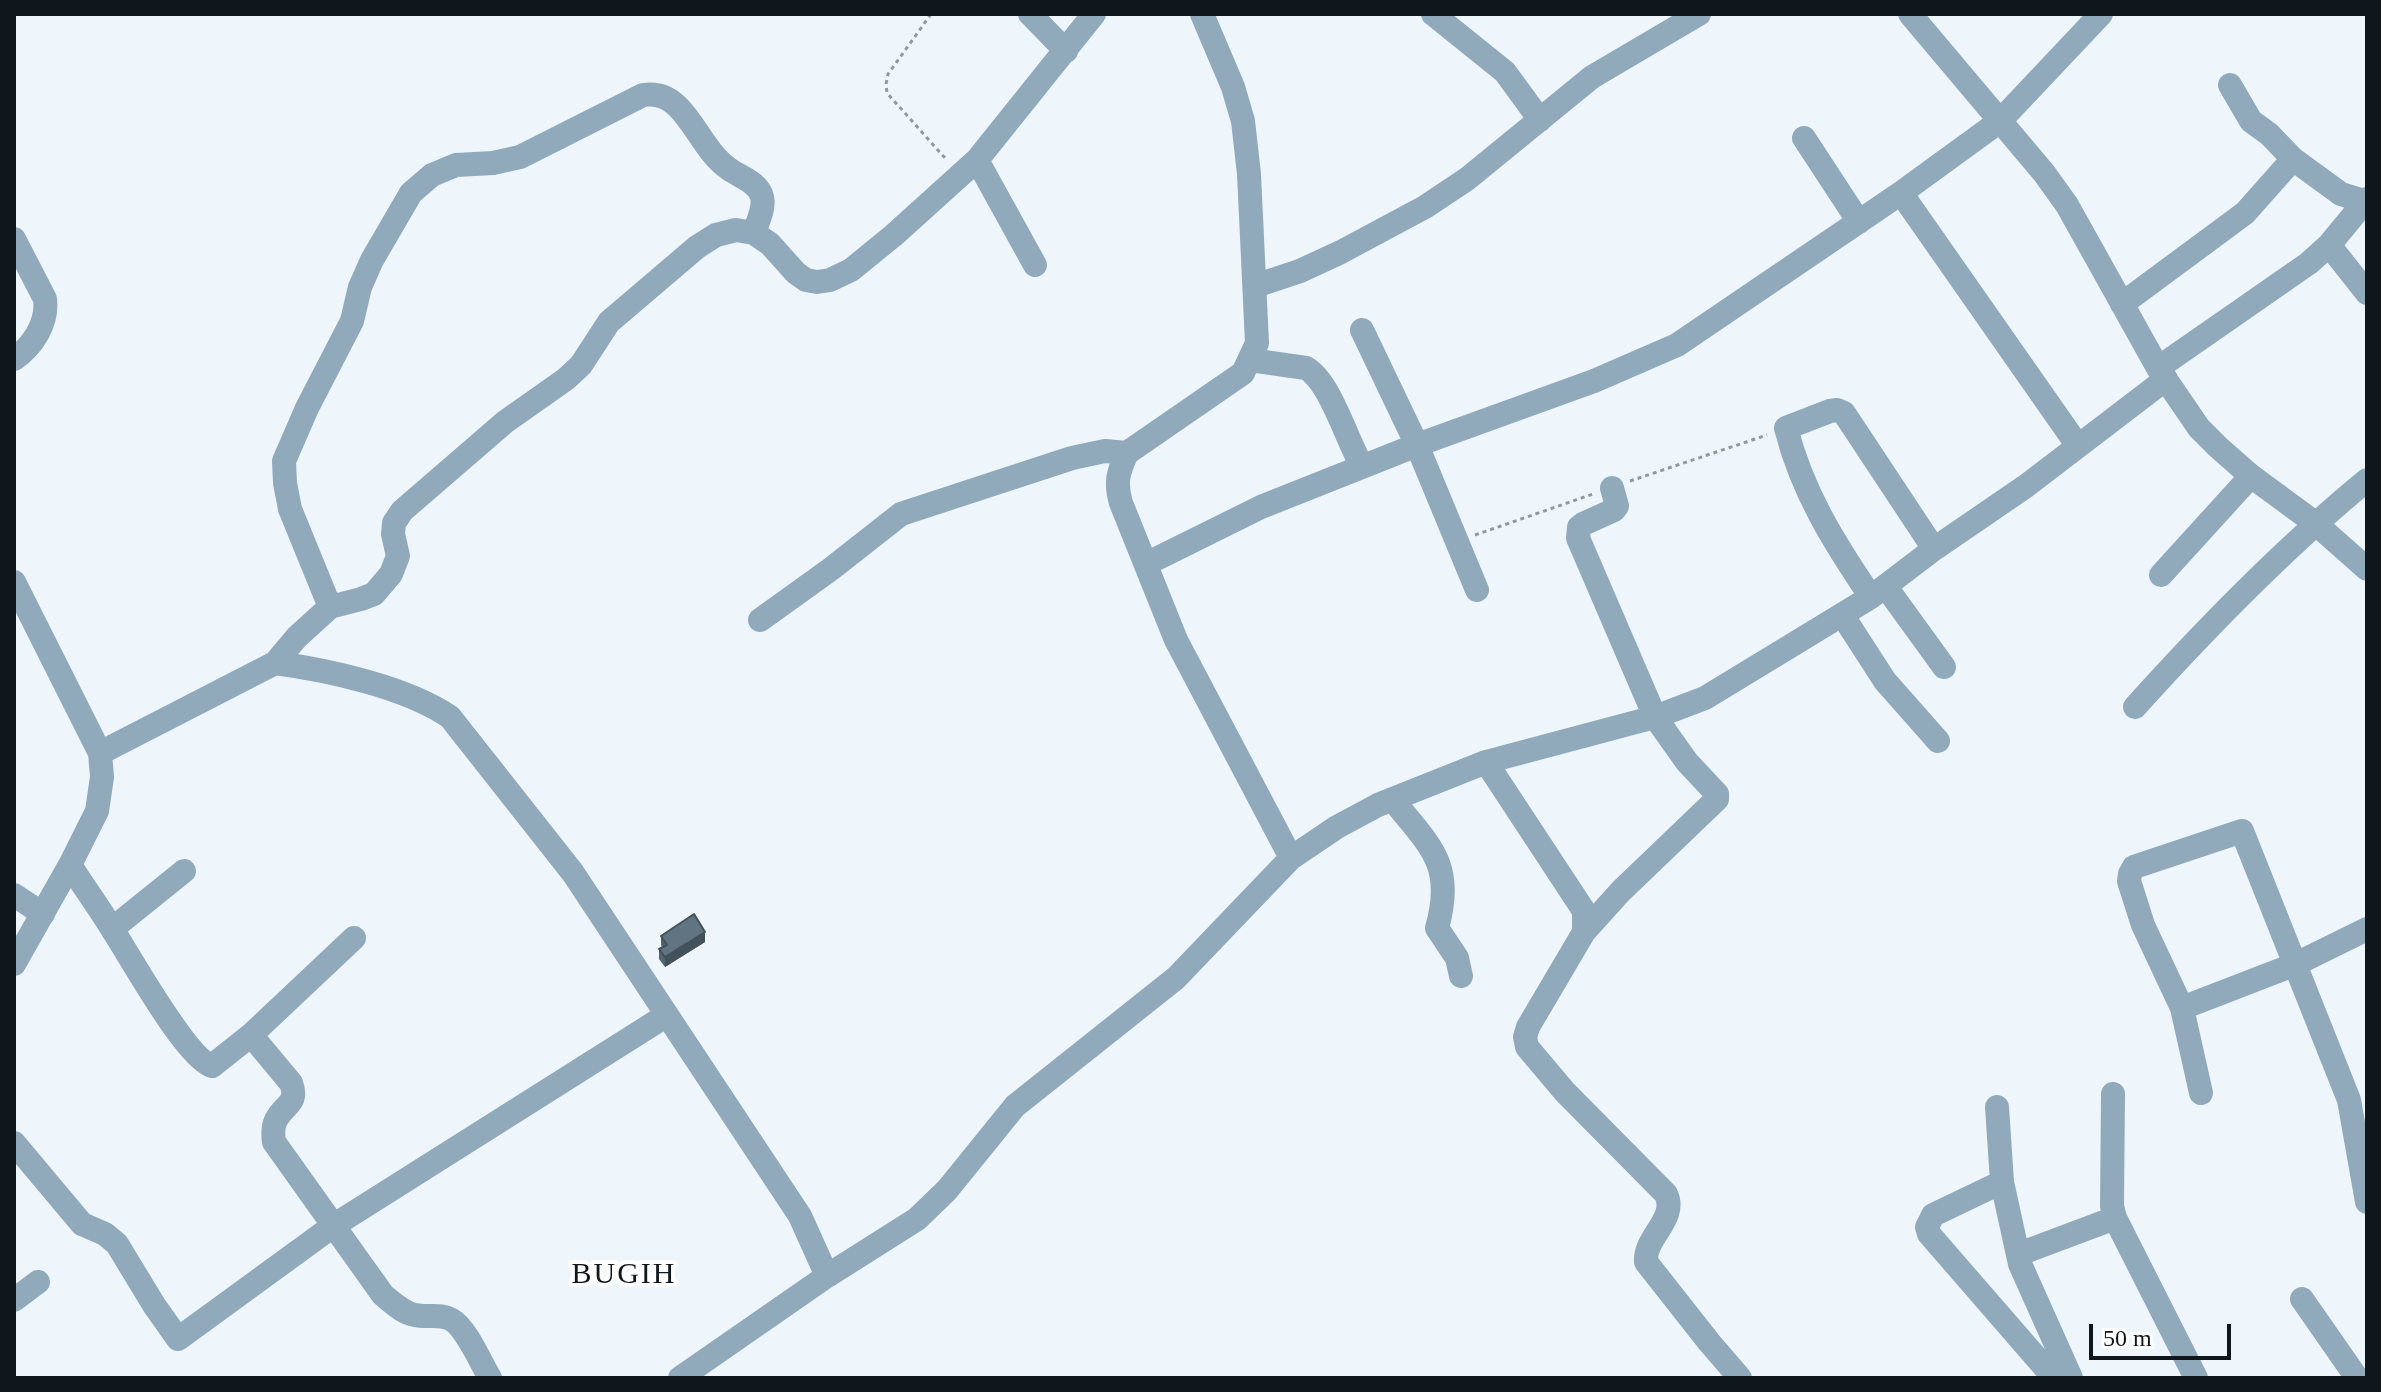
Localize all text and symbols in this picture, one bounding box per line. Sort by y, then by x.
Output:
district label: BUGIH [572,1257,676,1293]
scale bar [2093,1308,2235,1358]
text: 50 m [2103,1325,2152,1351]

